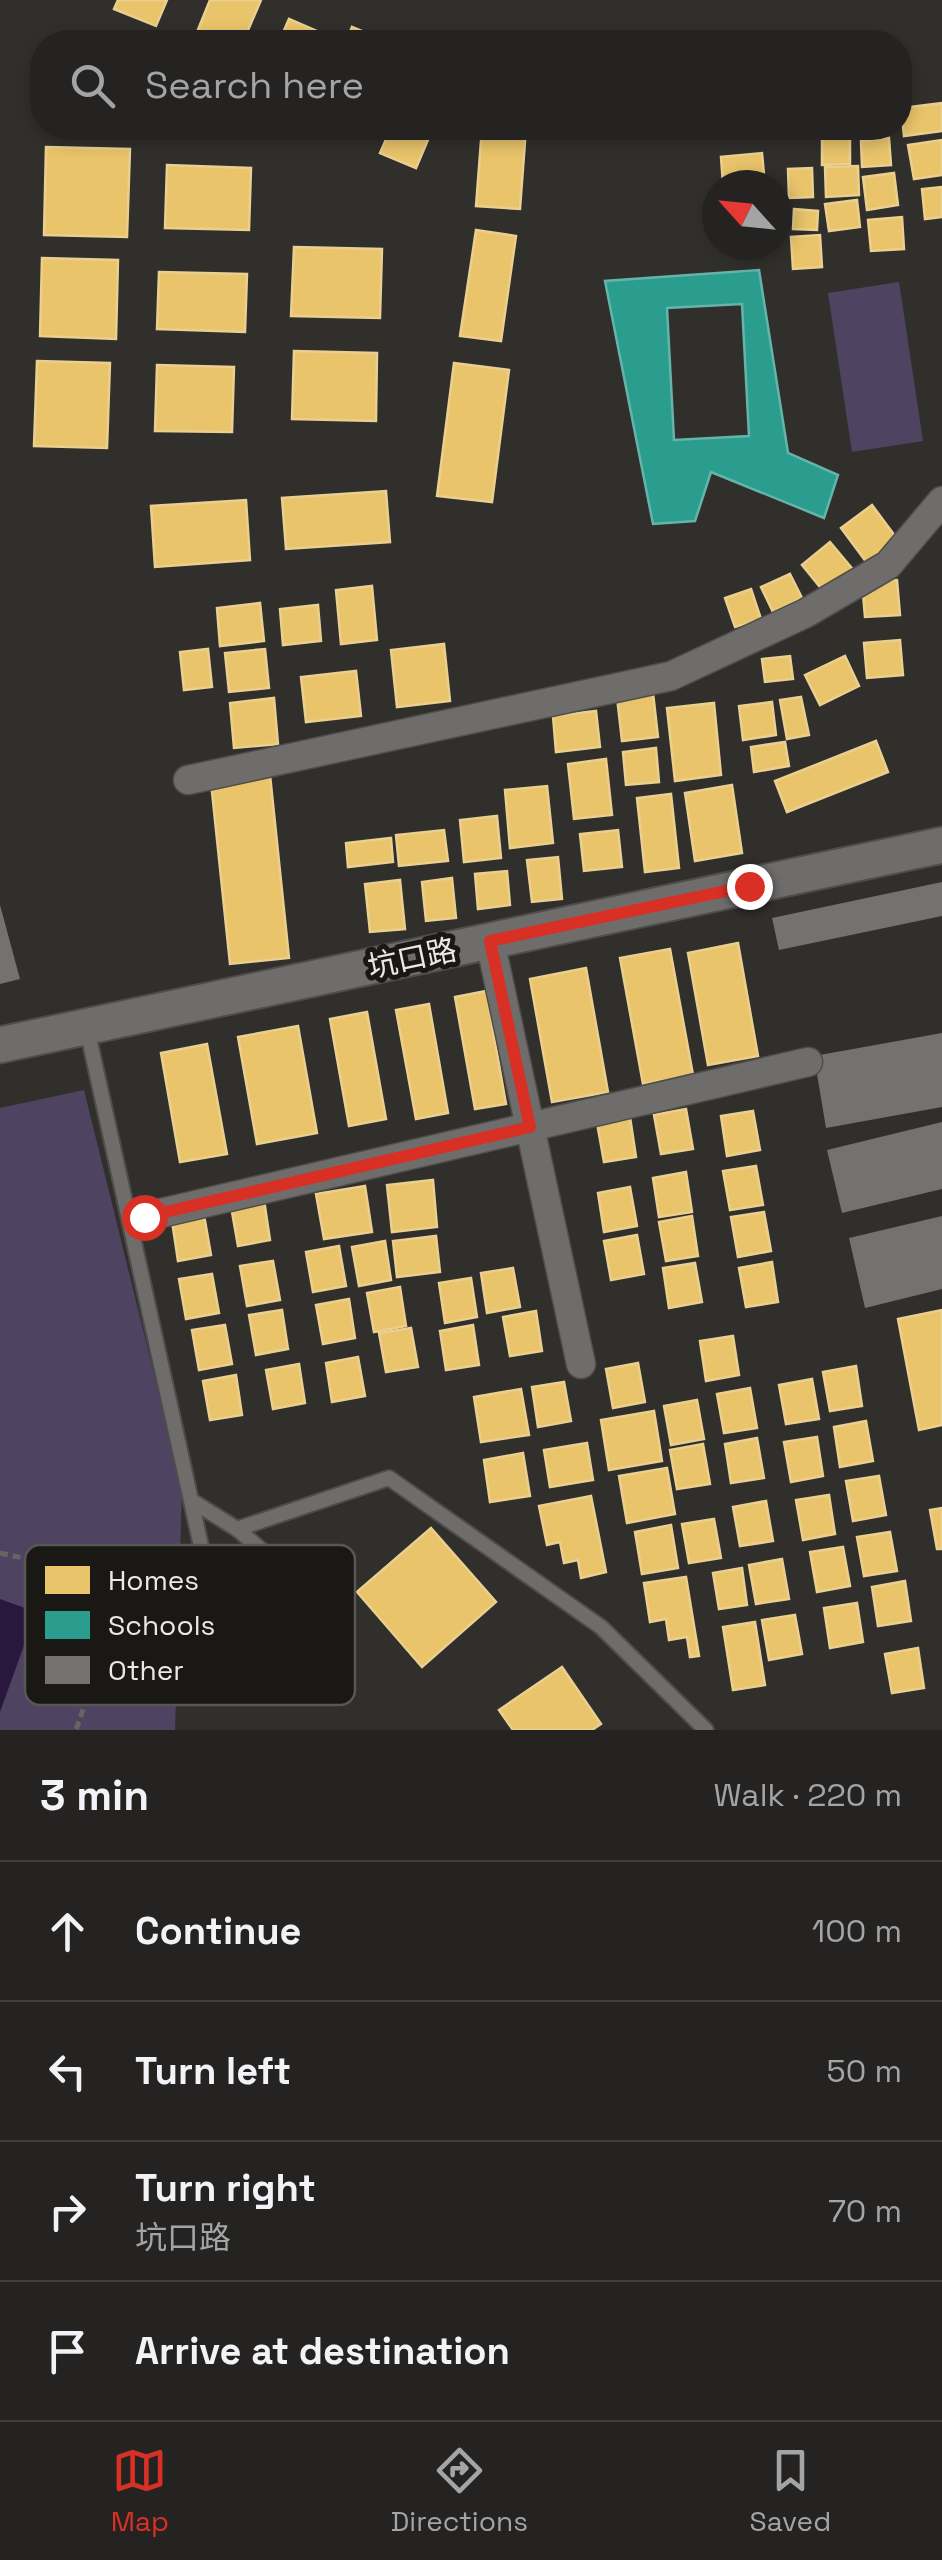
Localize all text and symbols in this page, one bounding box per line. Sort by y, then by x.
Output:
search box [30,30,912,140]
icon: search [65,58,120,113]
text: Search here [145,61,364,109]
north arrow [702,170,792,260]
route end [727,864,773,910]
street label: 坑口路 [364,930,460,986]
route start [122,1195,168,1241]
legend [25,1545,355,1705]
text: Homes [108,1562,199,1598]
text: Schools [108,1607,215,1643]
text: Other [108,1652,184,1688]
text: 3 min [40,1769,149,1822]
text: Walk · 220 m [714,1775,902,1815]
icon: ahead [40,1904,95,1959]
text: Continue [135,1907,301,1955]
text: 100 m [812,1911,902,1951]
icon: left [40,2044,95,2099]
text: Turn left [135,2047,291,2095]
text: 50 m [827,2051,902,2091]
text: Turn right [135,2164,316,2212]
icon: right [40,2184,95,2239]
text: 70 m [828,2191,902,2231]
text: 坑口路 [135,2218,231,2258]
icon: arrive [40,2324,95,2379]
text: Arrive at destination [135,2327,510,2375]
tab: Map [111,2443,169,2539]
tab: Directions [391,2443,528,2539]
tab: Saved [750,2443,831,2539]

